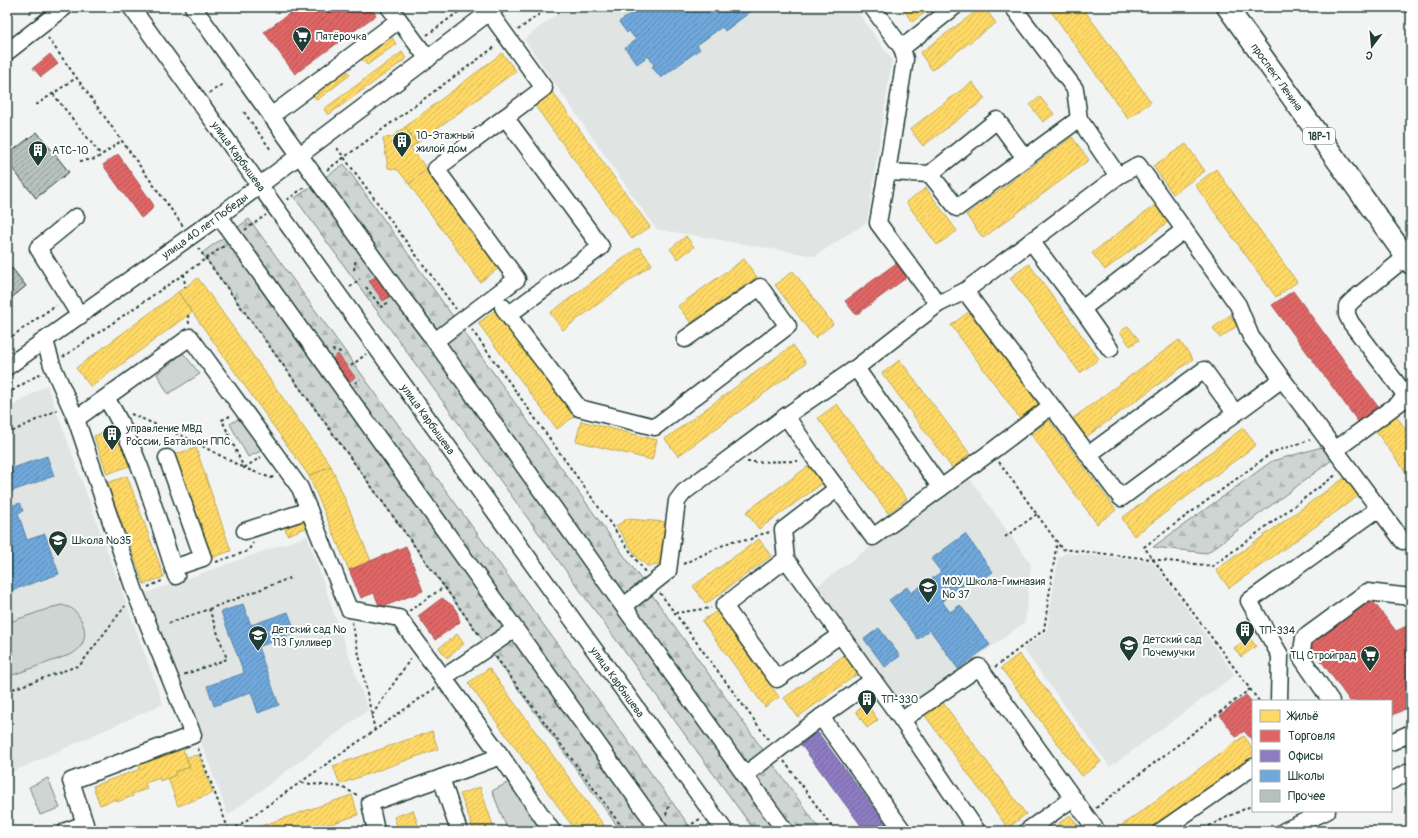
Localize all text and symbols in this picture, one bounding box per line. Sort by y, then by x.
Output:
supermarket icon: Пятёрочка [291,25,313,53]
north arrow [1352,26,1392,66]
place label: Пятёрочка [316,30,367,43]
street label: проспект Ленина [1248,41,1305,114]
text: С [1364,48,1374,62]
street label: улица Карбышева [208,118,268,194]
road number: 18Р-1 [1303,128,1335,144]
place label: 10-Этажный жилой дом [416,129,475,155]
building icon: 10-Этажный жилой дом [391,130,413,158]
building icon: АТС-10 [27,139,49,167]
place label: АТС-10 [52,144,89,157]
street label: улица 40 лет Победы [159,191,251,262]
street label: улица Карбышева [397,381,457,457]
place label: управление МВД России, Батальон ППС [125,422,231,448]
building icon: управление МВД России, Батальон ППС [101,423,123,451]
school or university icon: Школа №35 [47,529,69,557]
place label: Школа №35 [72,534,131,547]
place label: МОУ Школа-Гимназия № 37 [942,575,1045,601]
school or university icon: МОУ Школа-Гимназия № 37 [917,576,939,604]
building icon: ТП-334 [1234,619,1256,647]
place label: Детский сад № 113 Гулливер [271,623,347,649]
school or university icon: Детский сад № 113 Гулливер [247,624,269,652]
place label: ТП-334 [1259,624,1296,637]
place label: Детский сад Почемучки [1142,633,1202,659]
school or university icon: Детский сад Почемучки [1118,634,1140,662]
street label: улица Карбышева [587,644,647,720]
supermarket icon: ТЦ Стройград [1359,644,1381,672]
place label: ТЦ Стройград [1290,649,1356,662]
building icon: ТП-330 [856,688,878,716]
place label: ТП-330 [881,693,918,706]
legend [1252,700,1392,812]
text: Жильё [1286,709,1319,724]
text: Торговля [1288,729,1336,744]
text: Офисы [1288,749,1324,764]
text: Школы [1288,769,1325,784]
text: Прочее [1288,789,1325,804]

